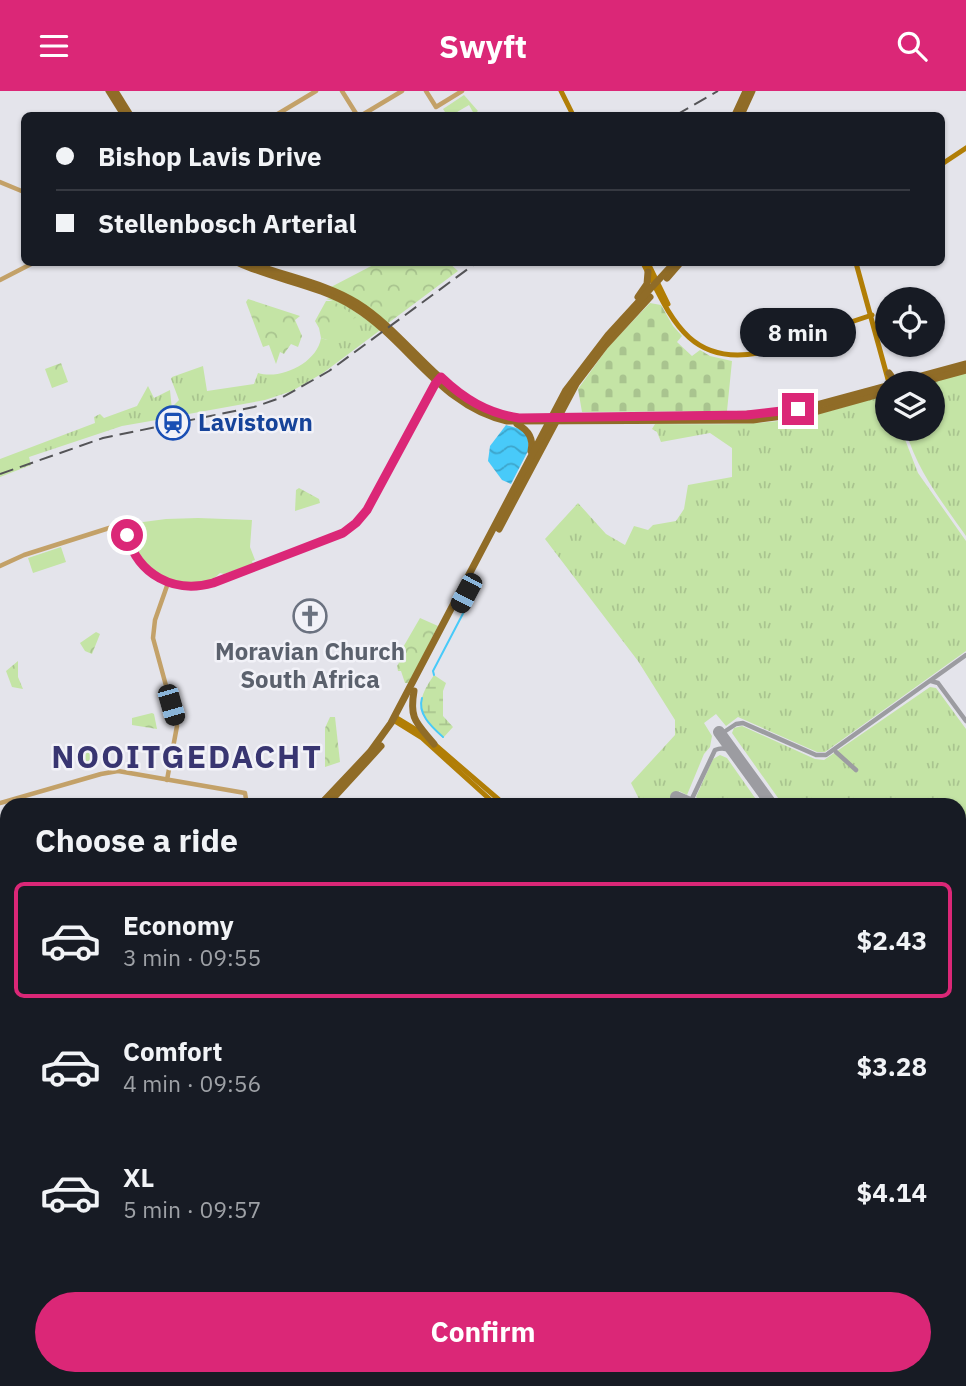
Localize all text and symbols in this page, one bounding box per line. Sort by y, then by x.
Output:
text: Swyft [439,25,527,67]
icon: menu [35,27,73,65]
icon: search [893,27,931,65]
text: Bishop Lavis Drive [98,139,322,173]
text: Stellenbosch Arterial [98,206,356,240]
map controls [875,287,945,441]
button: locate [875,287,945,357]
callout: 8 min [740,307,856,357]
text: 8 min [768,317,828,347]
button: layers [875,371,945,441]
route end [782,393,814,425]
station icon: Lavistown [154,404,192,442]
place label: Lavistown [198,406,313,438]
route start [111,519,143,551]
car [447,570,486,616]
church icon: Moravian Church South Africa [291,597,329,635]
place label: Moravian Church South Africa [215,635,405,695]
car [156,682,187,728]
district label: NOOITGEDACHT [51,735,323,777]
text: Choose a ride [35,819,238,861]
text: Economy [123,908,234,942]
icon: car [39,909,102,972]
text: $2.43 [857,923,927,957]
text: 3 min · 09:55 [123,942,261,972]
text: Comfort [123,1034,222,1068]
icon: car [39,1035,102,1098]
text: $3.28 [857,1049,927,1083]
text: 4 min · 09:56 [123,1068,261,1098]
text: XL [123,1160,154,1194]
icon: car [39,1161,102,1224]
text: $4.14 [857,1175,927,1209]
text: 5 min · 09:57 [123,1194,261,1224]
button: Confirm [35,1292,931,1372]

